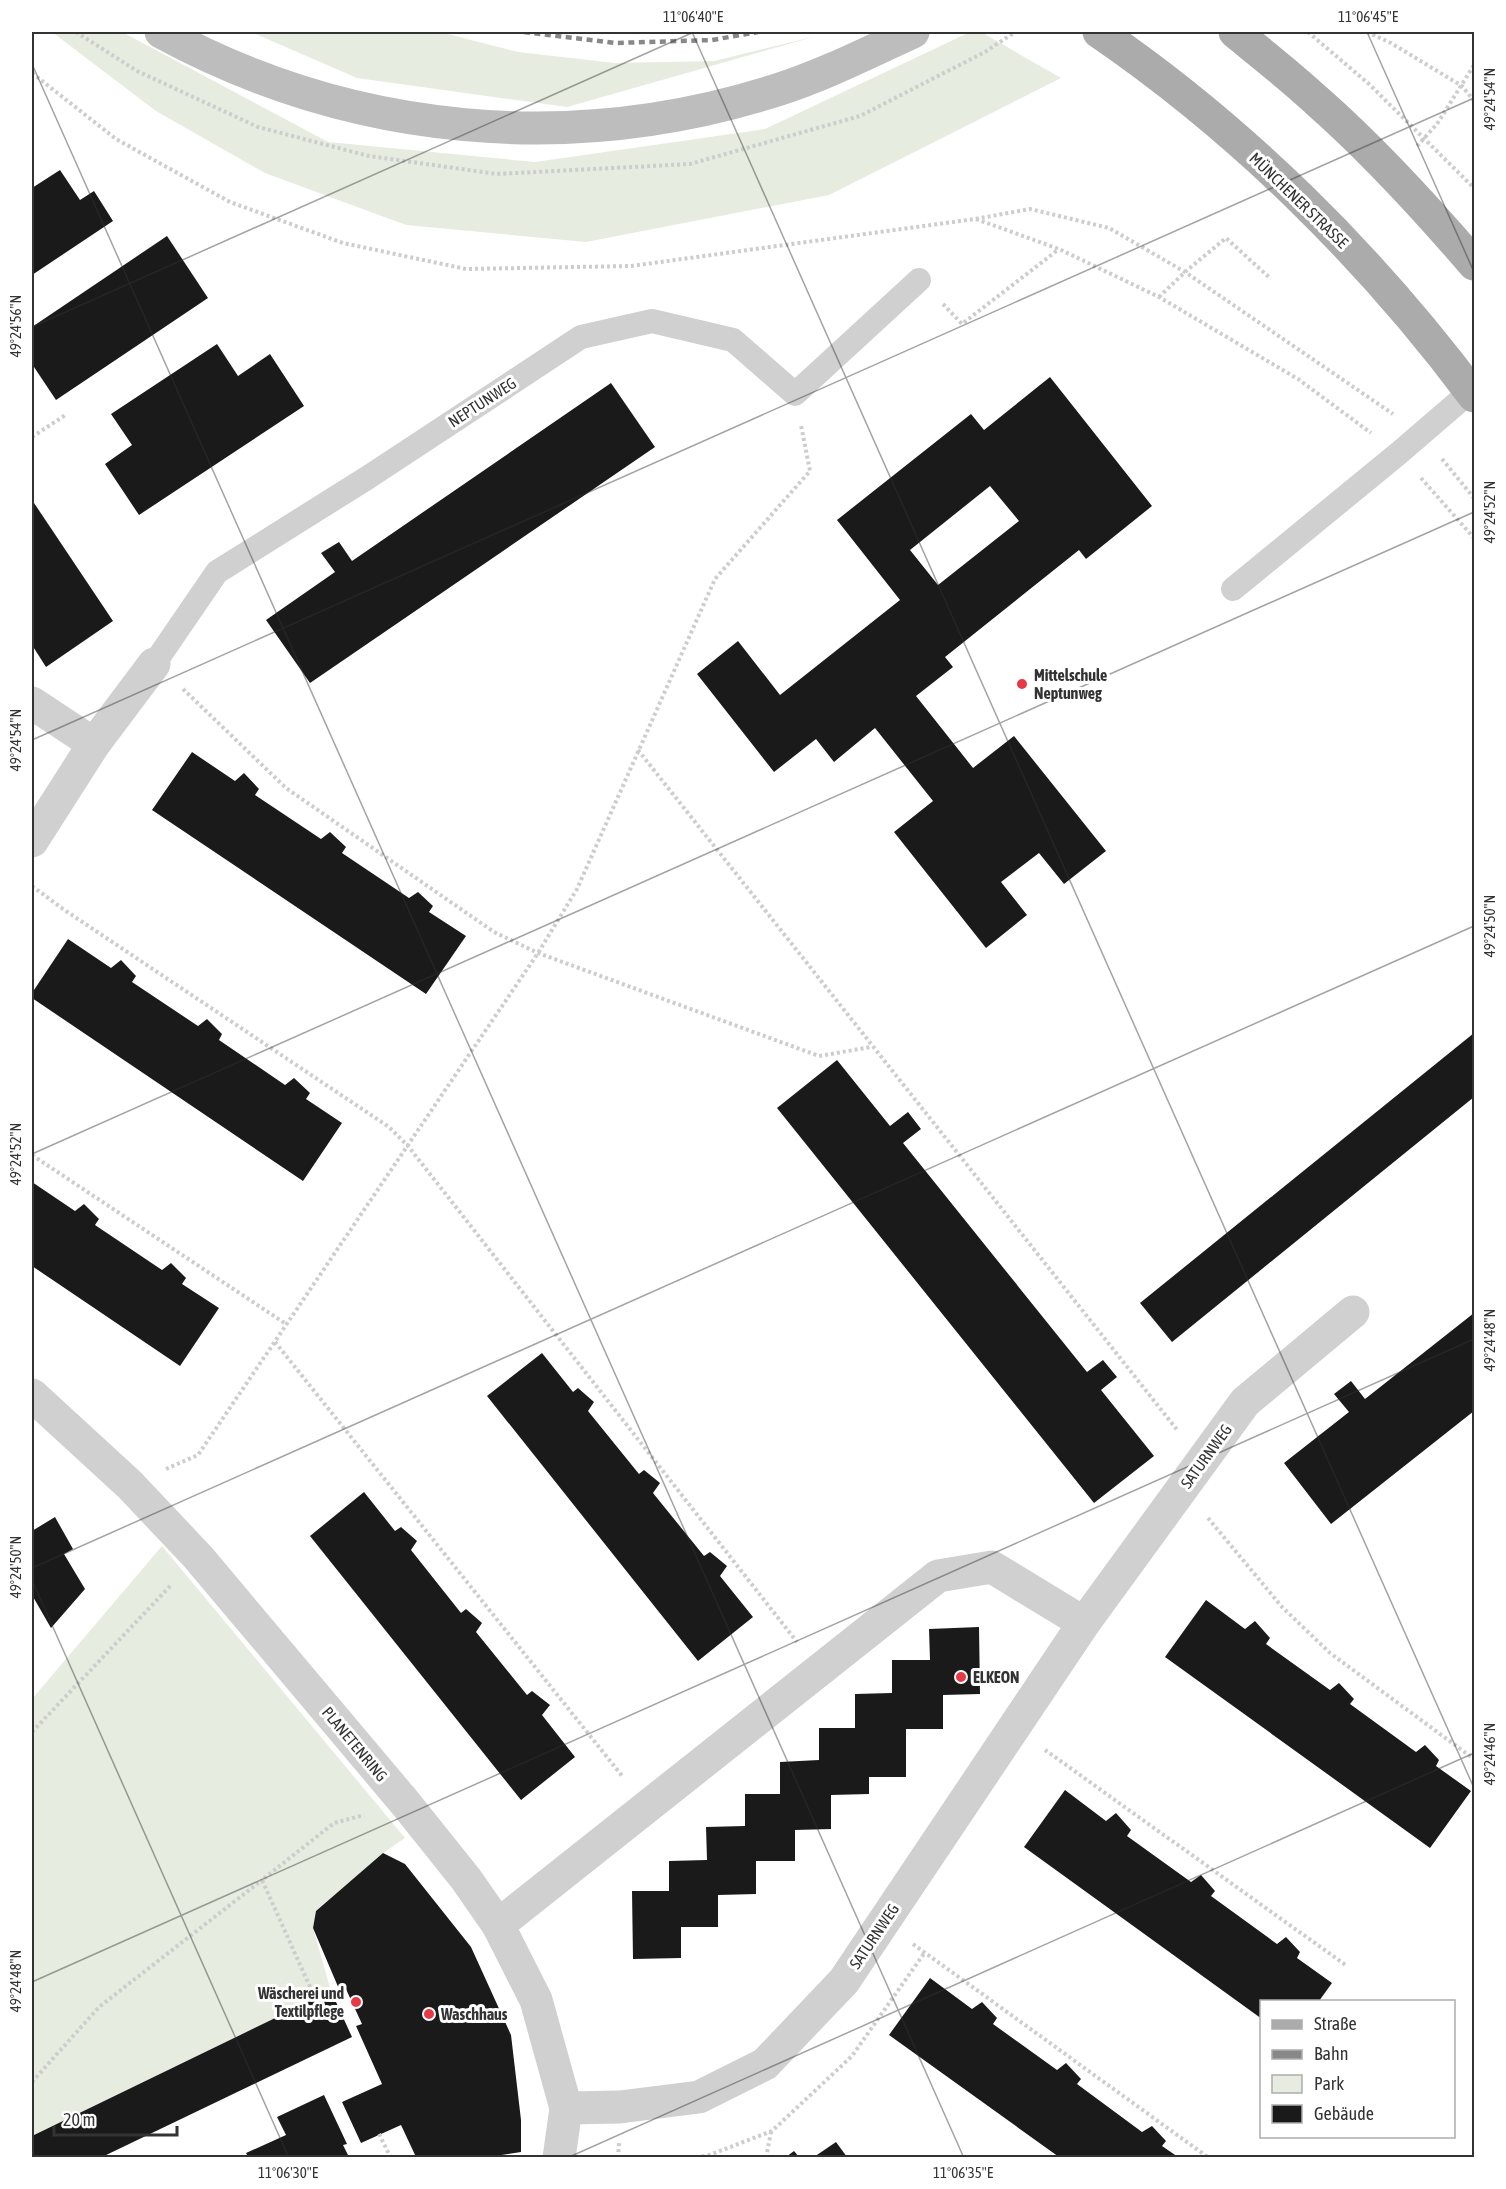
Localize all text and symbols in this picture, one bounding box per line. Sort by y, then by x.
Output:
text: 11°06'40"E [663,8,724,25]
text: 11°06'45"E [1338,8,1399,25]
text: 49°24'54"N [1481,68,1498,130]
street label: MÜNCHENER STRASSE [1246,149,1352,251]
text: 49°24'56"N [7,295,24,357]
street label: NEPTUNWEG [445,374,519,430]
text: 49°24'52"N [1481,481,1498,543]
place label: Mittelschule Neptunweg [1034,666,1107,702]
marker: Mittelschule Neptunweg [1015,677,1029,691]
text: 49°24'54"N [7,709,24,771]
text: 49°24'50"N [1481,895,1498,957]
text: 49°24'52"N [7,1123,24,1185]
text: 49°24'48"N [1481,1309,1498,1371]
street label: SATURNWEG [1177,1420,1235,1492]
text: 49°24'50"N [7,1536,24,1598]
place label: ELKEON [973,1668,1019,1686]
marker: ELKEON [954,1670,968,1684]
street label: PLANETENRING [319,1703,391,1785]
text: 49°24'46"N [1481,1723,1498,1785]
street label: SATURNWEG [846,1900,902,1972]
text: 49°24'48"N [7,1950,24,2012]
place label: Wäscherei und Textilpflege [257,1984,344,2020]
marker: Wäscherei und Textilpflege [349,1995,363,2009]
legend [1260,2000,1455,2138]
place label: Waschhaus [440,2005,508,2023]
marker: Waschhaus [422,2007,436,2021]
text: Straße [1314,2013,1357,2034]
text: Bahn [1314,2043,1348,2064]
text: Park [1314,2073,1344,2094]
scale bar [54,2099,177,2137]
text: Gebäude [1314,2103,1374,2124]
text: 20 m [63,2109,95,2130]
text: 11°06'30"E [258,2164,319,2181]
text: 11°06'35"E [933,2164,994,2181]

